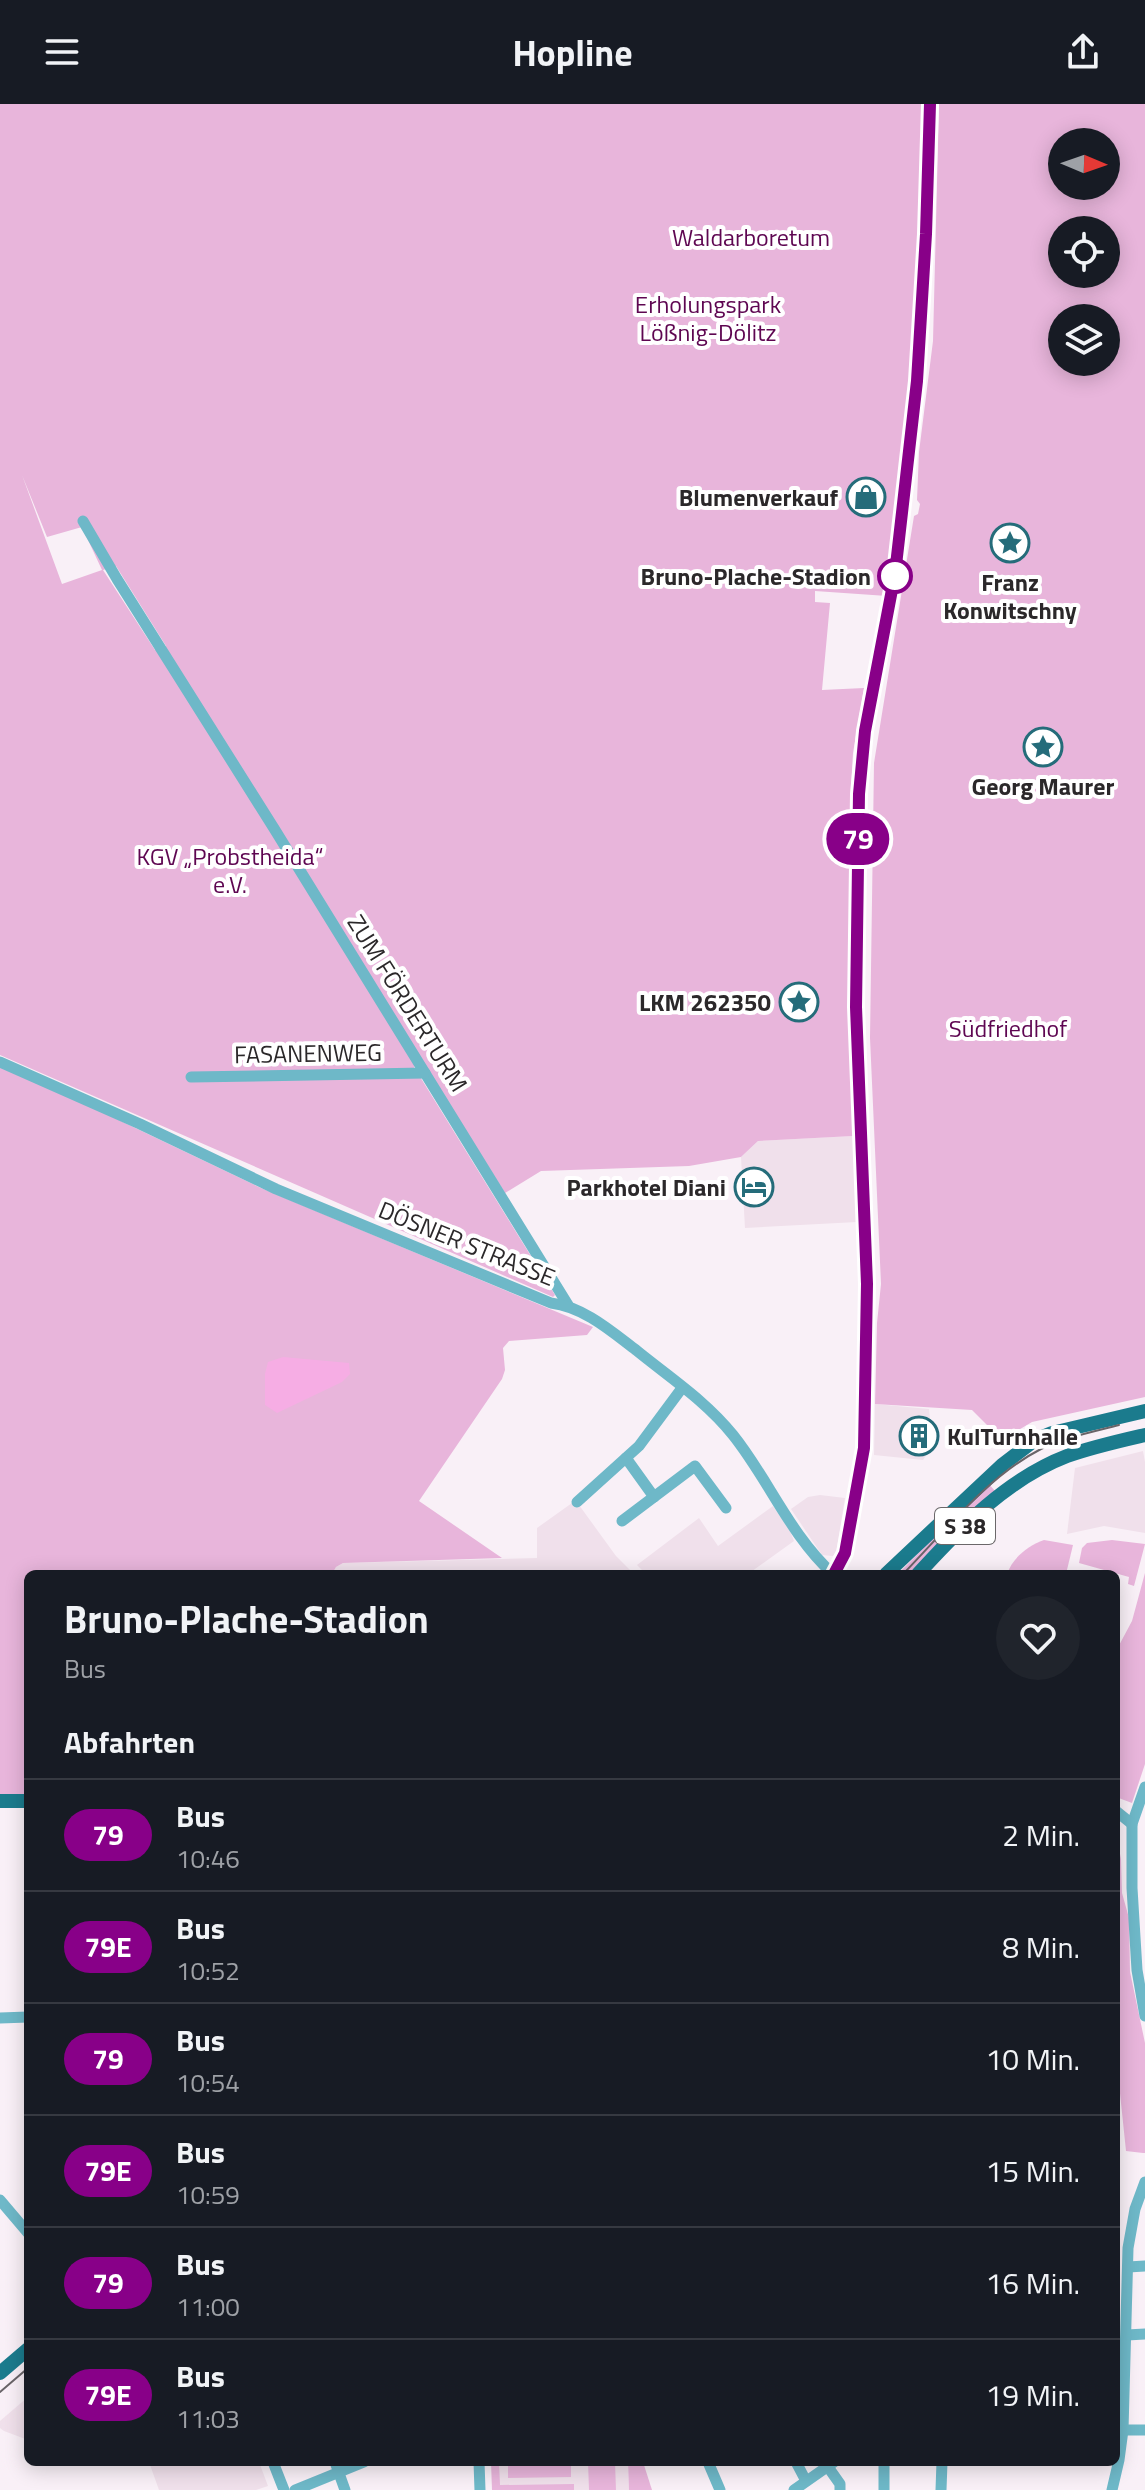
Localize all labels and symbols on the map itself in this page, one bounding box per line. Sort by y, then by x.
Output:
north arrow [1048,128,1120,200]
park label: Waldarboretum [672,219,830,255]
park label: Erholungspark Lößnig-Dölitz [635,286,782,350]
shop icon: Blumenverkauf [845,476,887,518]
place label: Blumenverkauf [679,479,838,515]
place icon: Franz Konwitschny [989,522,1031,564]
place label: Bruno-Plache-Stadion [641,558,871,594]
marker: Bruno-Plache-Stadion [878,559,912,593]
place label: Franz Konwitschny [943,564,1077,628]
place icon: Georg Maurer [1022,726,1064,768]
place label: Georg Maurer [972,768,1115,804]
line badge: 79 [822,813,894,865]
park label: KGV „Probstheida“ e.V. [137,838,323,902]
street label: ZUM FÖRDERTURM [339,907,477,1099]
place icon: LKM 262350 [778,981,820,1023]
place label: LKM 262350 [639,984,771,1020]
park label: Südfriedhof [949,1010,1067,1046]
street label: FASANENWEG [234,1034,382,1072]
hotel icon: Parkhotel Diani [733,1166,775,1208]
place label: Parkhotel Diani [566,1169,726,1205]
street label: DÖSNER STRASSE [373,1191,561,1295]
building icon: KulTurnhalle [898,1415,940,1457]
place label: KulTurnhalle [947,1418,1078,1454]
road number: S 38 [935,1508,995,1544]

